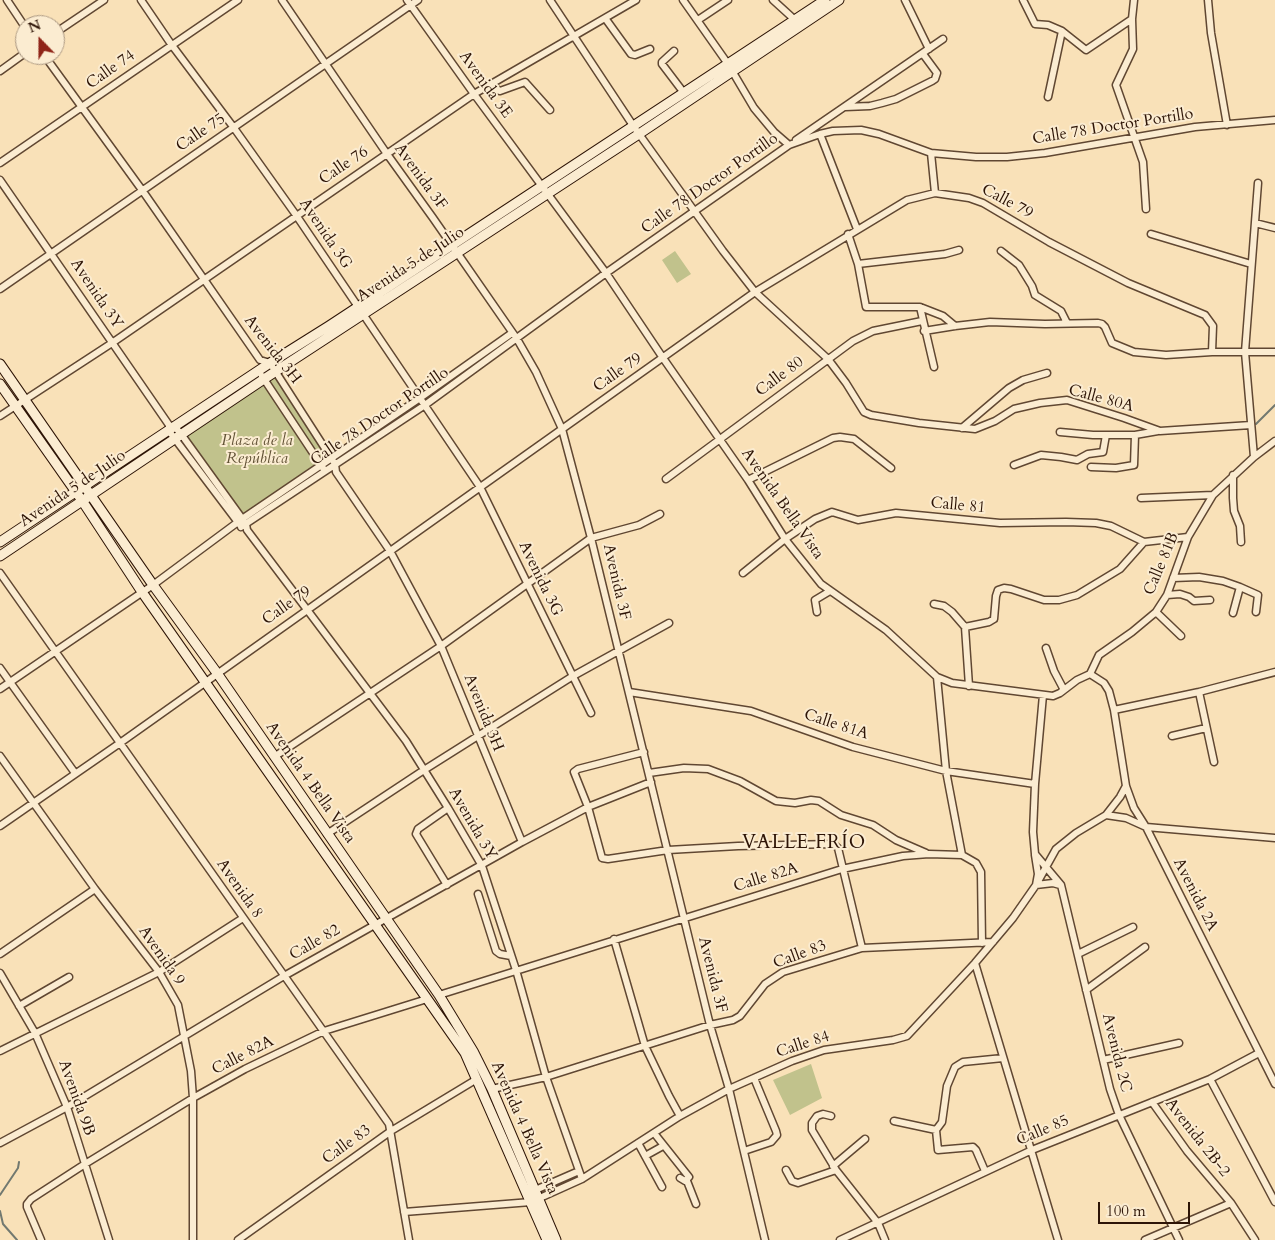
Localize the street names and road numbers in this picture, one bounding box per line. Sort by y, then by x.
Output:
street label: Calle 74 [83,46,139,94]
street label: Avenida 3E [454,48,516,122]
street label: Calle 78 Doctor Portillo [1031,105,1195,149]
street label: Calle 75 [173,110,229,156]
street label: Calle 78 Doctor Portillo [638,130,782,238]
street label: Avenida 3F [389,140,451,214]
street label: Calle 76 [316,143,372,189]
street label: Calle 79 [978,181,1036,223]
street label: Avenida 3G [294,195,356,273]
street label: Avenida 5 de Julio [354,223,468,307]
street label: Avenida 3Y [66,255,126,333]
street label: Avenida 3H [239,312,305,388]
street label: Calle 79 [590,349,646,397]
street label: Calle 80 [752,353,808,401]
street label: Calle 78 Doctor Portillo [307,364,453,470]
street label: Calle 80A [1066,381,1136,417]
street label: Avenida Bella Vista [737,445,827,563]
street label: Avenida 5 de Julio [16,446,130,532]
street label: Calle 81 [930,494,986,518]
street label: Calle 81B [1140,530,1184,598]
street label: Avenida 3G [514,538,566,620]
street label: Avenida 3F [598,542,634,622]
street label: Calle 79 [259,582,315,630]
street label: Avenida 3H [459,672,507,754]
street label: Calle 81A [801,706,871,744]
street label: Avenida 4 Bella Vista [261,719,359,847]
street label: Avenida 3Y [444,784,500,864]
street label: Avenida 2A [1168,855,1222,935]
street label: Avenida 8 [212,856,266,922]
street label: Calle 82A [731,859,801,897]
street label: Calle 82 [286,921,344,965]
street label: Avenida 9 [134,923,188,989]
street label: Avenida 3F [693,935,731,1015]
street label: Calle 83 [771,937,829,973]
street label: Avenida 2C [1097,1012,1135,1094]
street label: Calle 84 [774,1027,832,1063]
street label: Calle 82A [209,1032,277,1080]
street label: Avenida 9B [53,1058,99,1138]
street label: Avenida 4 Bella Vista [486,1058,562,1198]
street label: Avenida 2B-2 [1160,1095,1234,1181]
street label: Calle 85 [1014,1111,1072,1151]
street label: Calle 83 [319,1121,375,1169]

